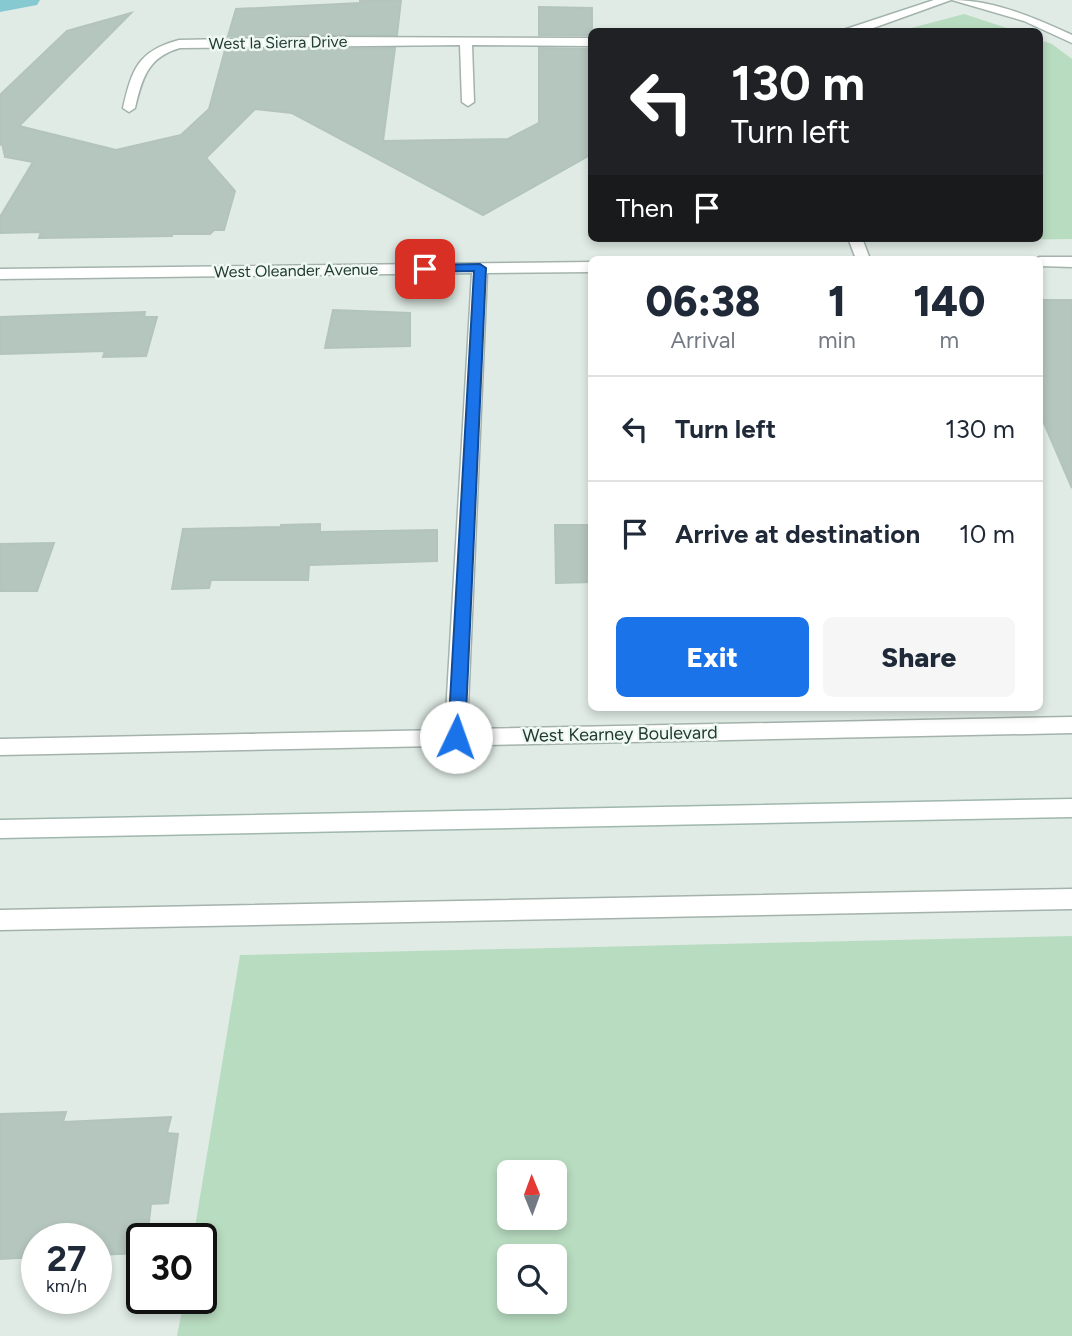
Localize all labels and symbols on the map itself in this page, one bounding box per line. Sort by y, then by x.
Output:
street label: West la Sierra Drive [208,32,348,53]
pin [395,239,455,299]
street label: West Oleander Avenue [214,260,379,281]
position arrow [419,700,493,774]
street label: West Kearney Boulevard [522,721,718,747]
north arrow [497,1160,567,1230]
speed limit sign: 30 [126,1223,217,1314]

